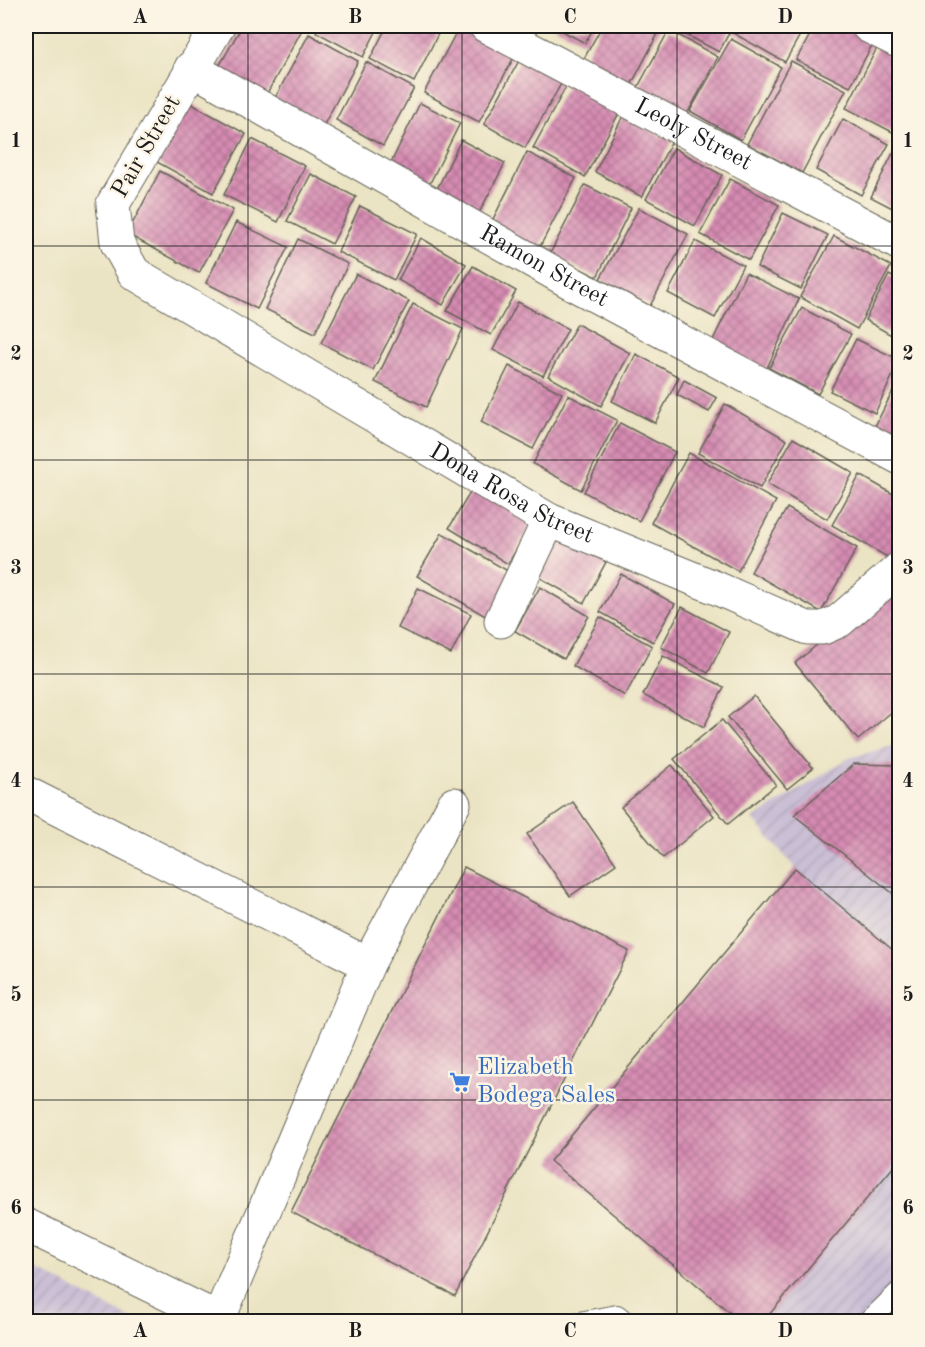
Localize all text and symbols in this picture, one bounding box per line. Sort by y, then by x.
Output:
text: A [132,8,148,28]
text: B [348,8,362,28]
text: C [563,8,577,28]
text: D [777,8,793,28]
street label: Pair Street [108,92,186,202]
street label: Leoly Street [631,94,756,176]
text: 1 [10,132,22,152]
text: 1 [902,132,914,152]
street label: Ramon Street [475,221,612,312]
text: 2 [10,345,22,365]
text: 2 [902,345,914,365]
street label: Dona Rosa Street [425,439,597,549]
text: 3 [10,559,22,579]
text: 3 [902,559,914,579]
text: 4 [10,772,22,792]
text: 4 [902,772,914,792]
text: 5 [10,985,22,1006]
text: 5 [902,985,914,1006]
place label: Elizabeth Bodega Sales [477,1056,615,1108]
supermarket icon: Elizabeth Bodega Sales [448,1070,472,1094]
text: 6 [10,1199,22,1219]
text: 6 [902,1199,914,1219]
text: A [132,1322,148,1342]
text: B [348,1322,362,1342]
text: C [563,1322,577,1342]
text: D [777,1322,793,1342]

